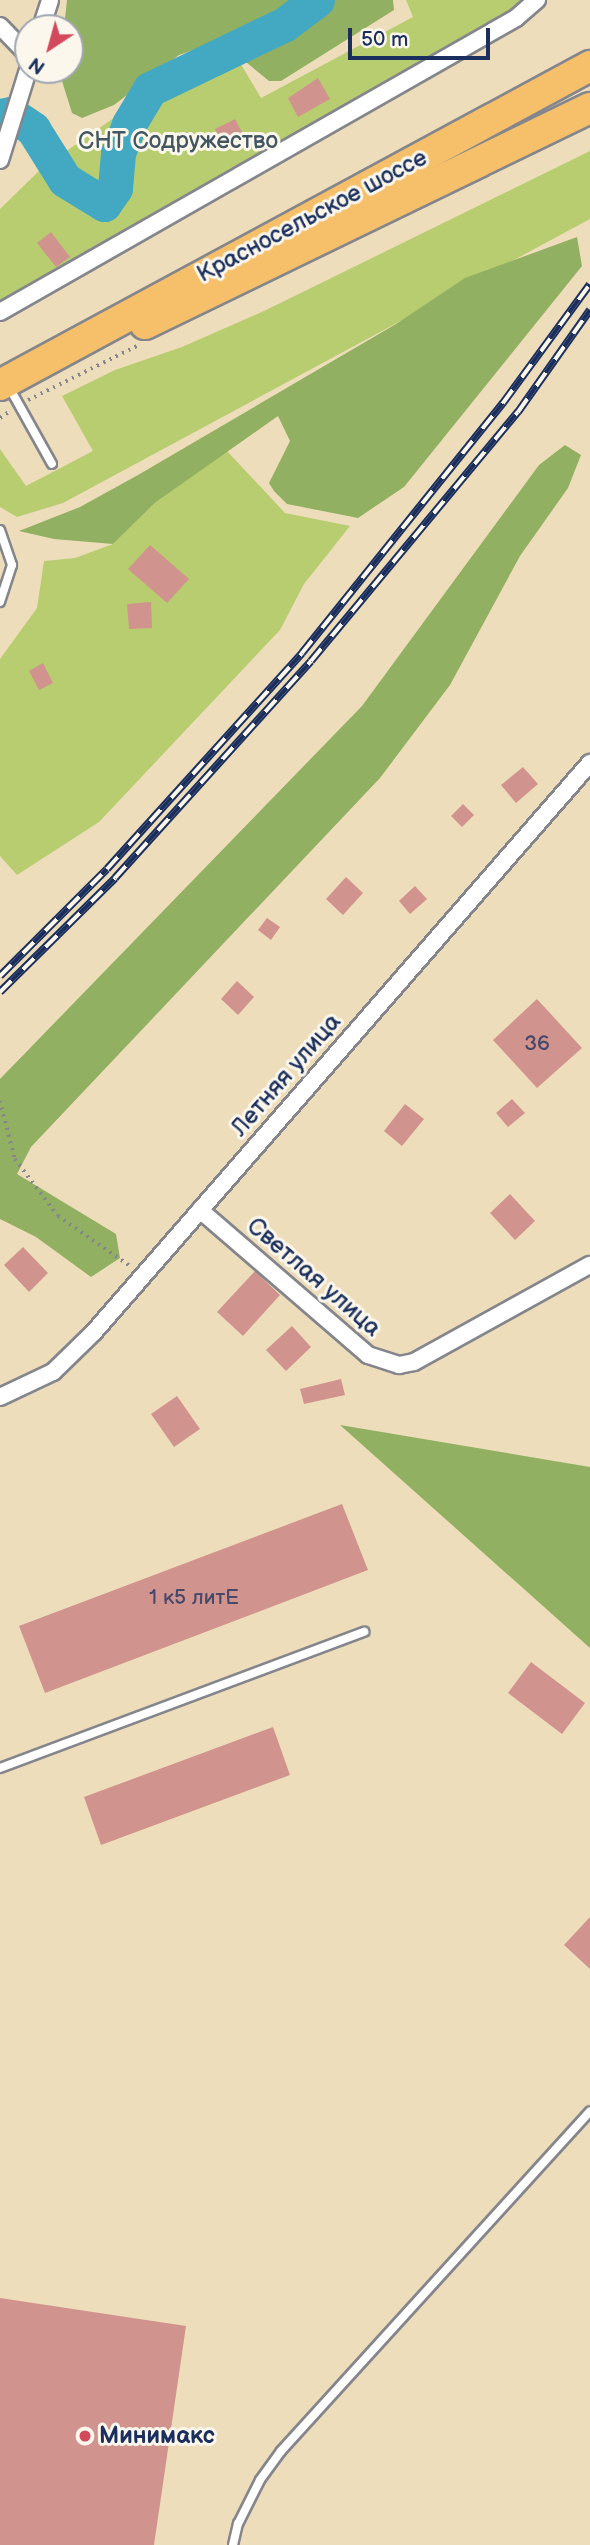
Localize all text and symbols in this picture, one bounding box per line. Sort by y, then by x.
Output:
north arrow [14,14,84,84]
scale bar [352,14,494,58]
text: 50 m [361,27,408,52]
text: N [25,51,50,78]
park label: СНТ Содружество [78,127,278,155]
street label: Красносельское шоссе [192,143,432,289]
street label: Летняя улица [225,1008,347,1142]
house number: 36 [524,1031,550,1057]
street label: Светлая улица [241,1211,387,1343]
house number: 1 к5 литЕ [149,1585,239,1611]
place label: Минимакс [99,2422,215,2450]
marker: Минимакс [77,2428,93,2444]

